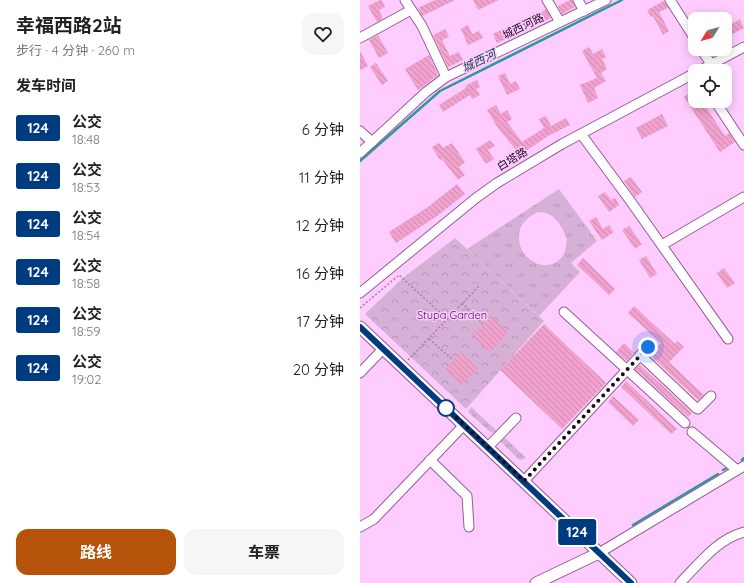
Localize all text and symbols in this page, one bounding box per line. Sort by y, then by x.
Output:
street label: 城西河路 [500,10,546,42]
north arrow [688,12,732,56]
map controls [688,12,732,108]
text: 幸福西路2站 [16,13,122,37]
button: heart [302,13,344,55]
text: 步行 · 4 分钟 · 260 m [16,42,135,58]
water label: 城西河 [459,45,500,75]
button: locate [688,64,732,108]
text: 发车时间 [16,76,76,95]
text: 公交 [72,112,102,131]
text: 124 [27,119,49,137]
text: 6 分钟 [302,120,344,139]
text: 18:48 [72,131,100,147]
street label: 白塔路 [494,145,530,173]
text: 公交 [72,160,102,179]
text: 124 [27,167,49,185]
text: 11 分钟 [299,168,344,187]
text: 18:53 [72,179,100,195]
text: 公交 [72,208,102,227]
text: 124 [27,215,49,233]
text: 12 分钟 [296,216,344,235]
text: 18:54 [72,227,100,243]
text: 公交 [72,256,102,275]
text: 124 [27,263,49,281]
text: 16 分钟 [296,264,344,283]
text: 18:58 [72,275,100,291]
text: 公交 [72,304,102,323]
park label: Stupa Garden [417,308,487,322]
text: 124 [27,311,49,329]
text: 17 分钟 [297,312,344,331]
text: 18:59 [72,323,101,339]
your location [638,337,658,357]
text: 公交 [72,352,102,371]
text: 124 [27,359,49,377]
text: 20 分钟 [293,360,344,379]
text: 19:02 [72,371,101,387]
unlabelled marker [437,399,455,417]
line badge: 124 [554,519,600,545]
text: 124 [566,523,588,541]
button: 路线 [16,529,176,575]
button: 车票 [184,529,344,575]

